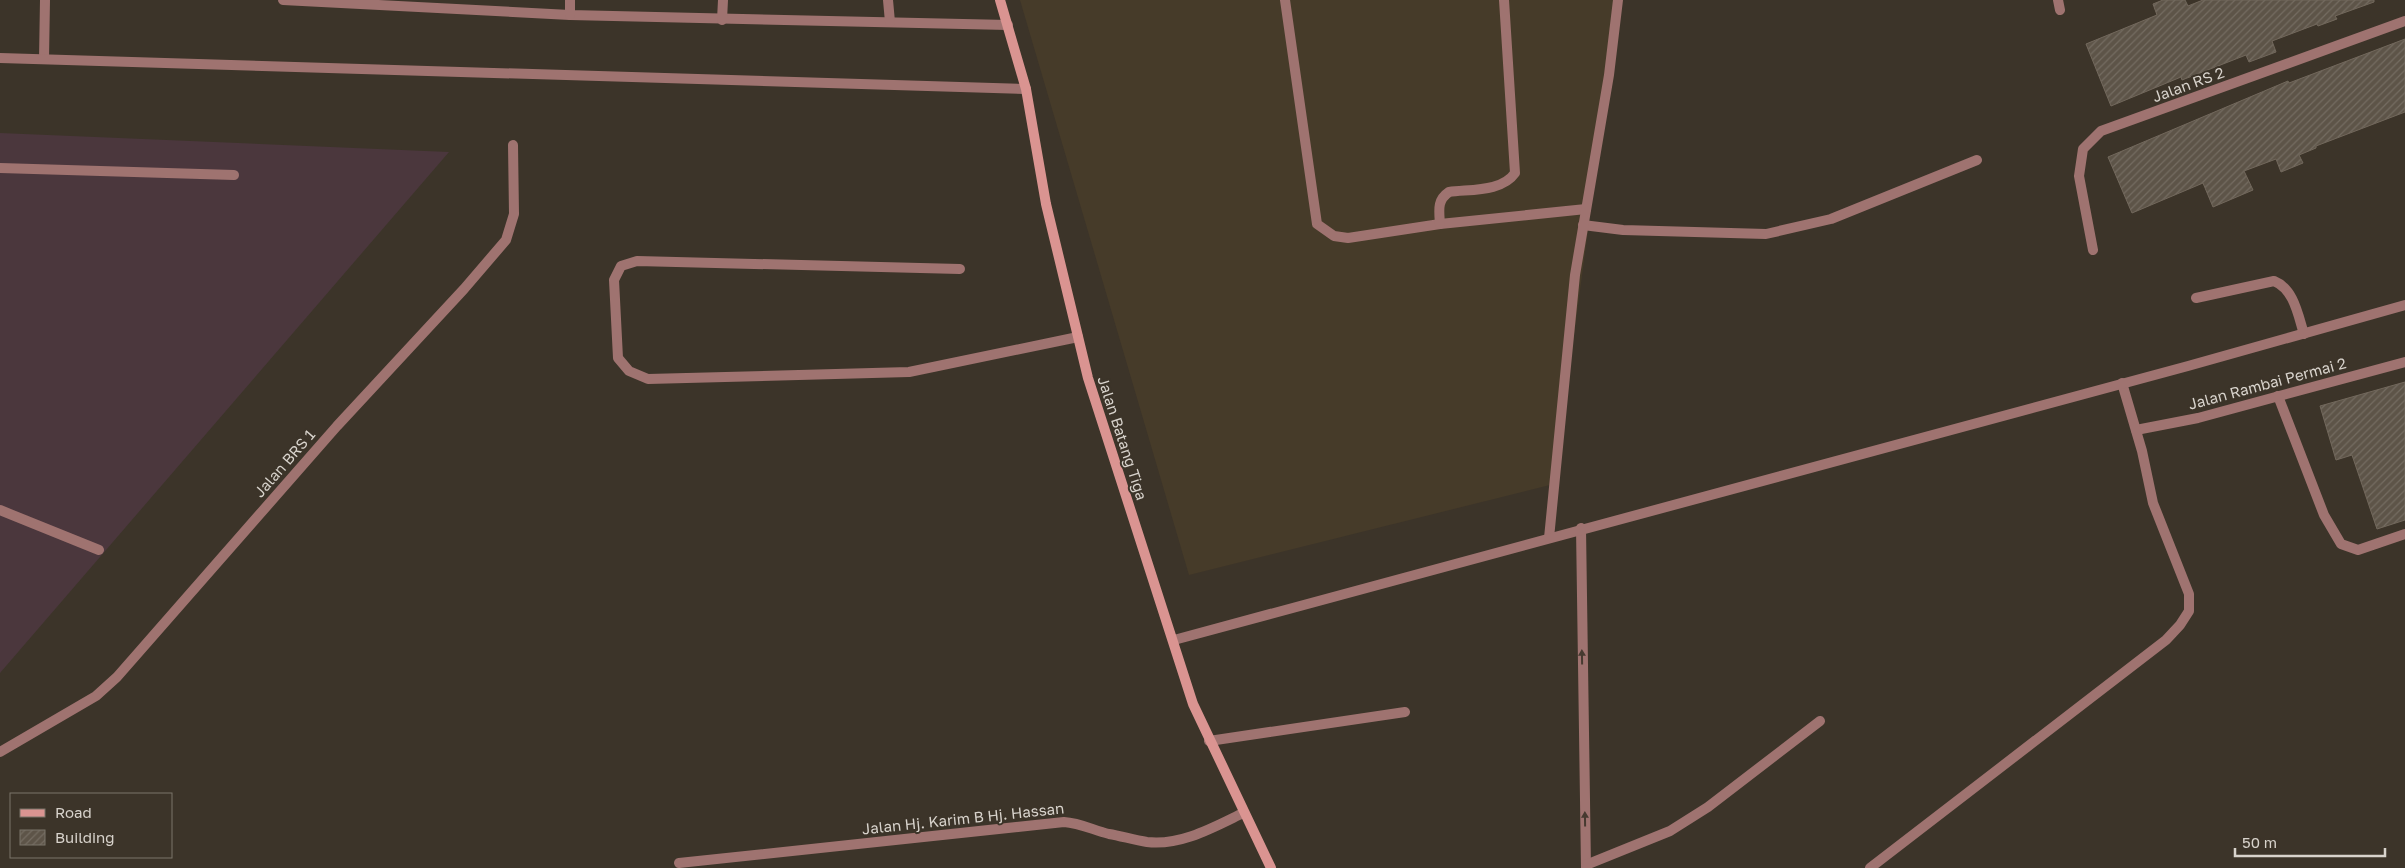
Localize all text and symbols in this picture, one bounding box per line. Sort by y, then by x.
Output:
street label: Jalan RS 2 [2150,63,2226,105]
street label: Jalan Rambai Permai 2 [2186,353,2348,413]
street label: Jalan Batang Tiga [1094,374,1152,502]
street label: Jalan BRS 1 [250,425,318,501]
one-way arrow [1578,649,1586,665]
legend [10,793,172,858]
street label: Jalan Hj. Karim B Hj. Hassan [861,798,1065,838]
text: Road [55,803,92,821]
one-way arrow [1581,811,1589,827]
scale bar [2235,826,2385,858]
text: Building [55,828,115,846]
text: 50 m [2242,833,2277,851]

